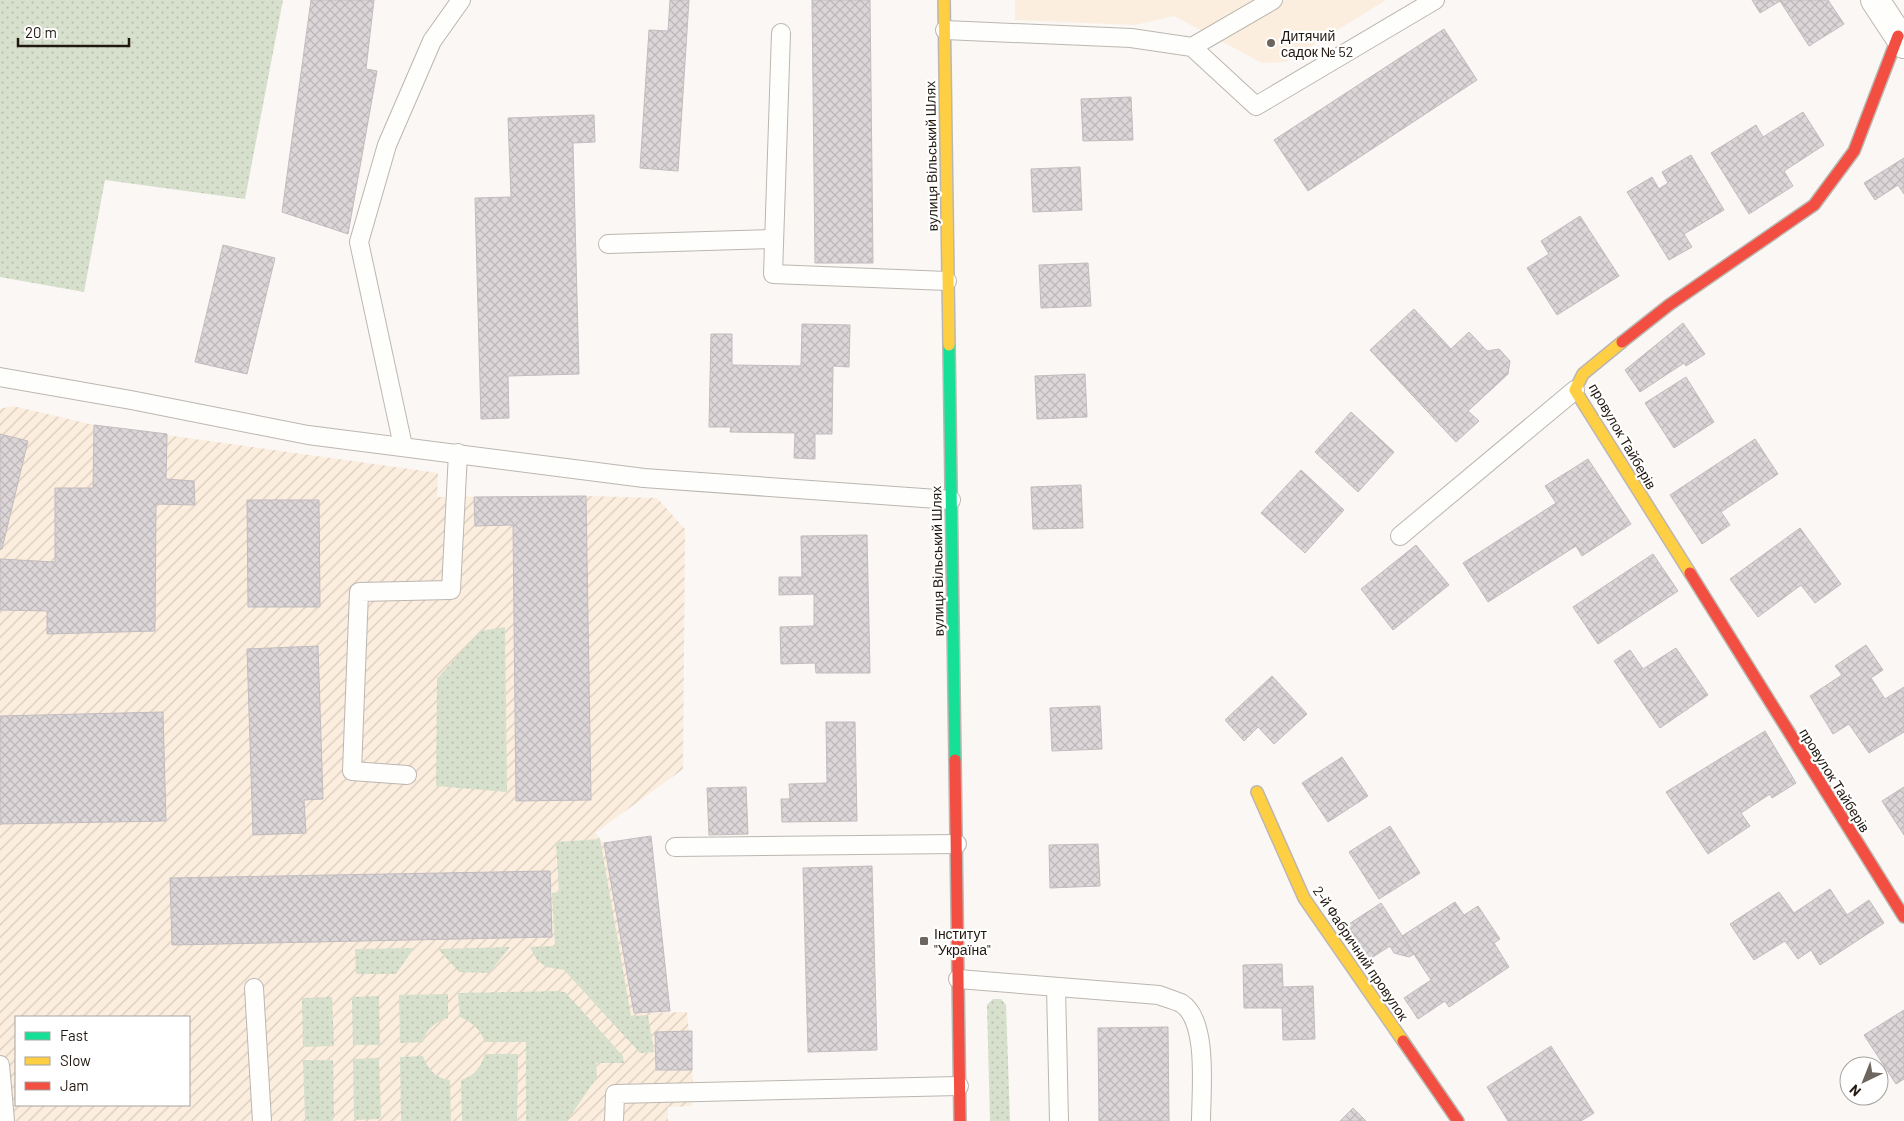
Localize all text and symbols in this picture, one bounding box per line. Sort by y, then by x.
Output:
scale bar [18,15,129,47]
text: 20 m [25,23,57,41]
place label: Дитячий садок № 52 [1281,27,1353,60]
marker: Дитячий садок № 52 [1265,37,1277,49]
street label: вулиця Вільський Шлях [921,81,941,231]
street label: провулок Тайберів [1586,380,1660,492]
street label: вулиця Вільський Шлях [927,486,947,636]
street label: провулок Тайберів [1796,725,1874,835]
street label: 2-й Фабричний провулок [1310,883,1413,1024]
place label: Інститут "Україна" [934,925,991,958]
marker: Інститут "Україна" [918,935,930,947]
legend [15,1016,190,1106]
text: Fast [60,1026,88,1044]
text: Slow [60,1051,91,1069]
north arrow [1839,1056,1889,1106]
text: Jam [60,1076,89,1094]
text: N [1846,1081,1864,1100]

